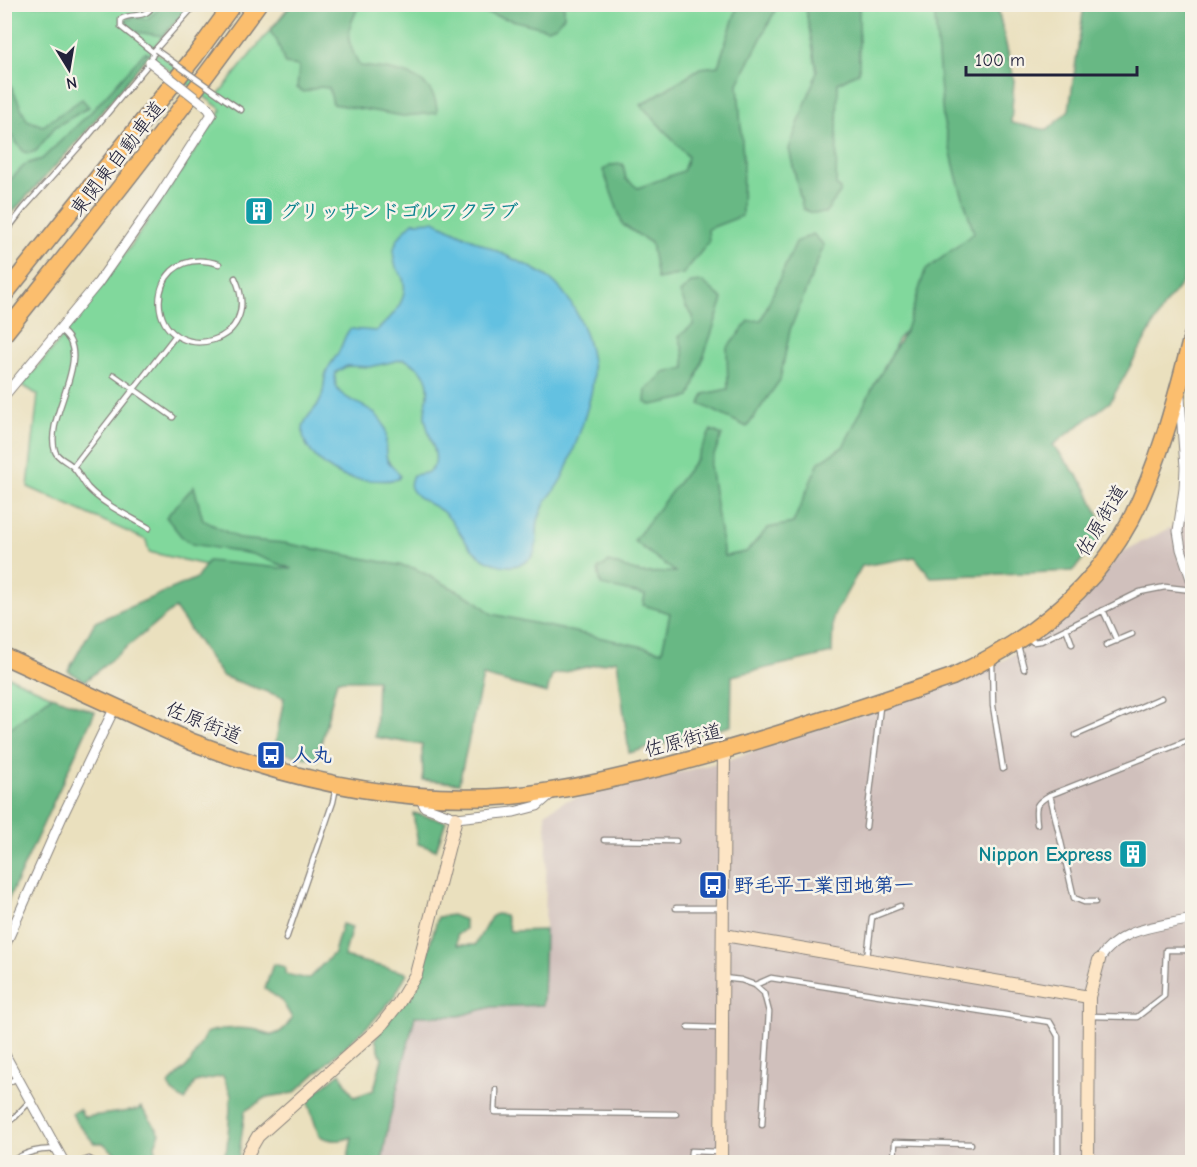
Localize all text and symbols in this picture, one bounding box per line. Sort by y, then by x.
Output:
north arrow [39,39,99,99]
scale bar [966,39,1137,77]
text: 100 m [975,50,1025,71]
text: N [65,73,79,93]
street label: 東関東自動車道 [65,96,170,221]
building icon: グリッサンドゴルフクラブ [243,195,275,227]
place label: グリッサンドゴルフクラブ [280,200,519,223]
street label: 佐原街道 [1071,480,1132,560]
street label: 佐原街道 [162,697,245,748]
street label: 佐原街道 [642,719,725,762]
bus stop icon: 人丸 [255,739,287,771]
place label: 人丸 [292,744,332,767]
building icon: Nippon Express [1117,838,1149,870]
place label: Nippon Express [979,843,1112,866]
bus stop icon: 野毛平工業団地第一 [697,869,729,901]
place label: 野毛平工業団地第一 [734,874,914,897]

